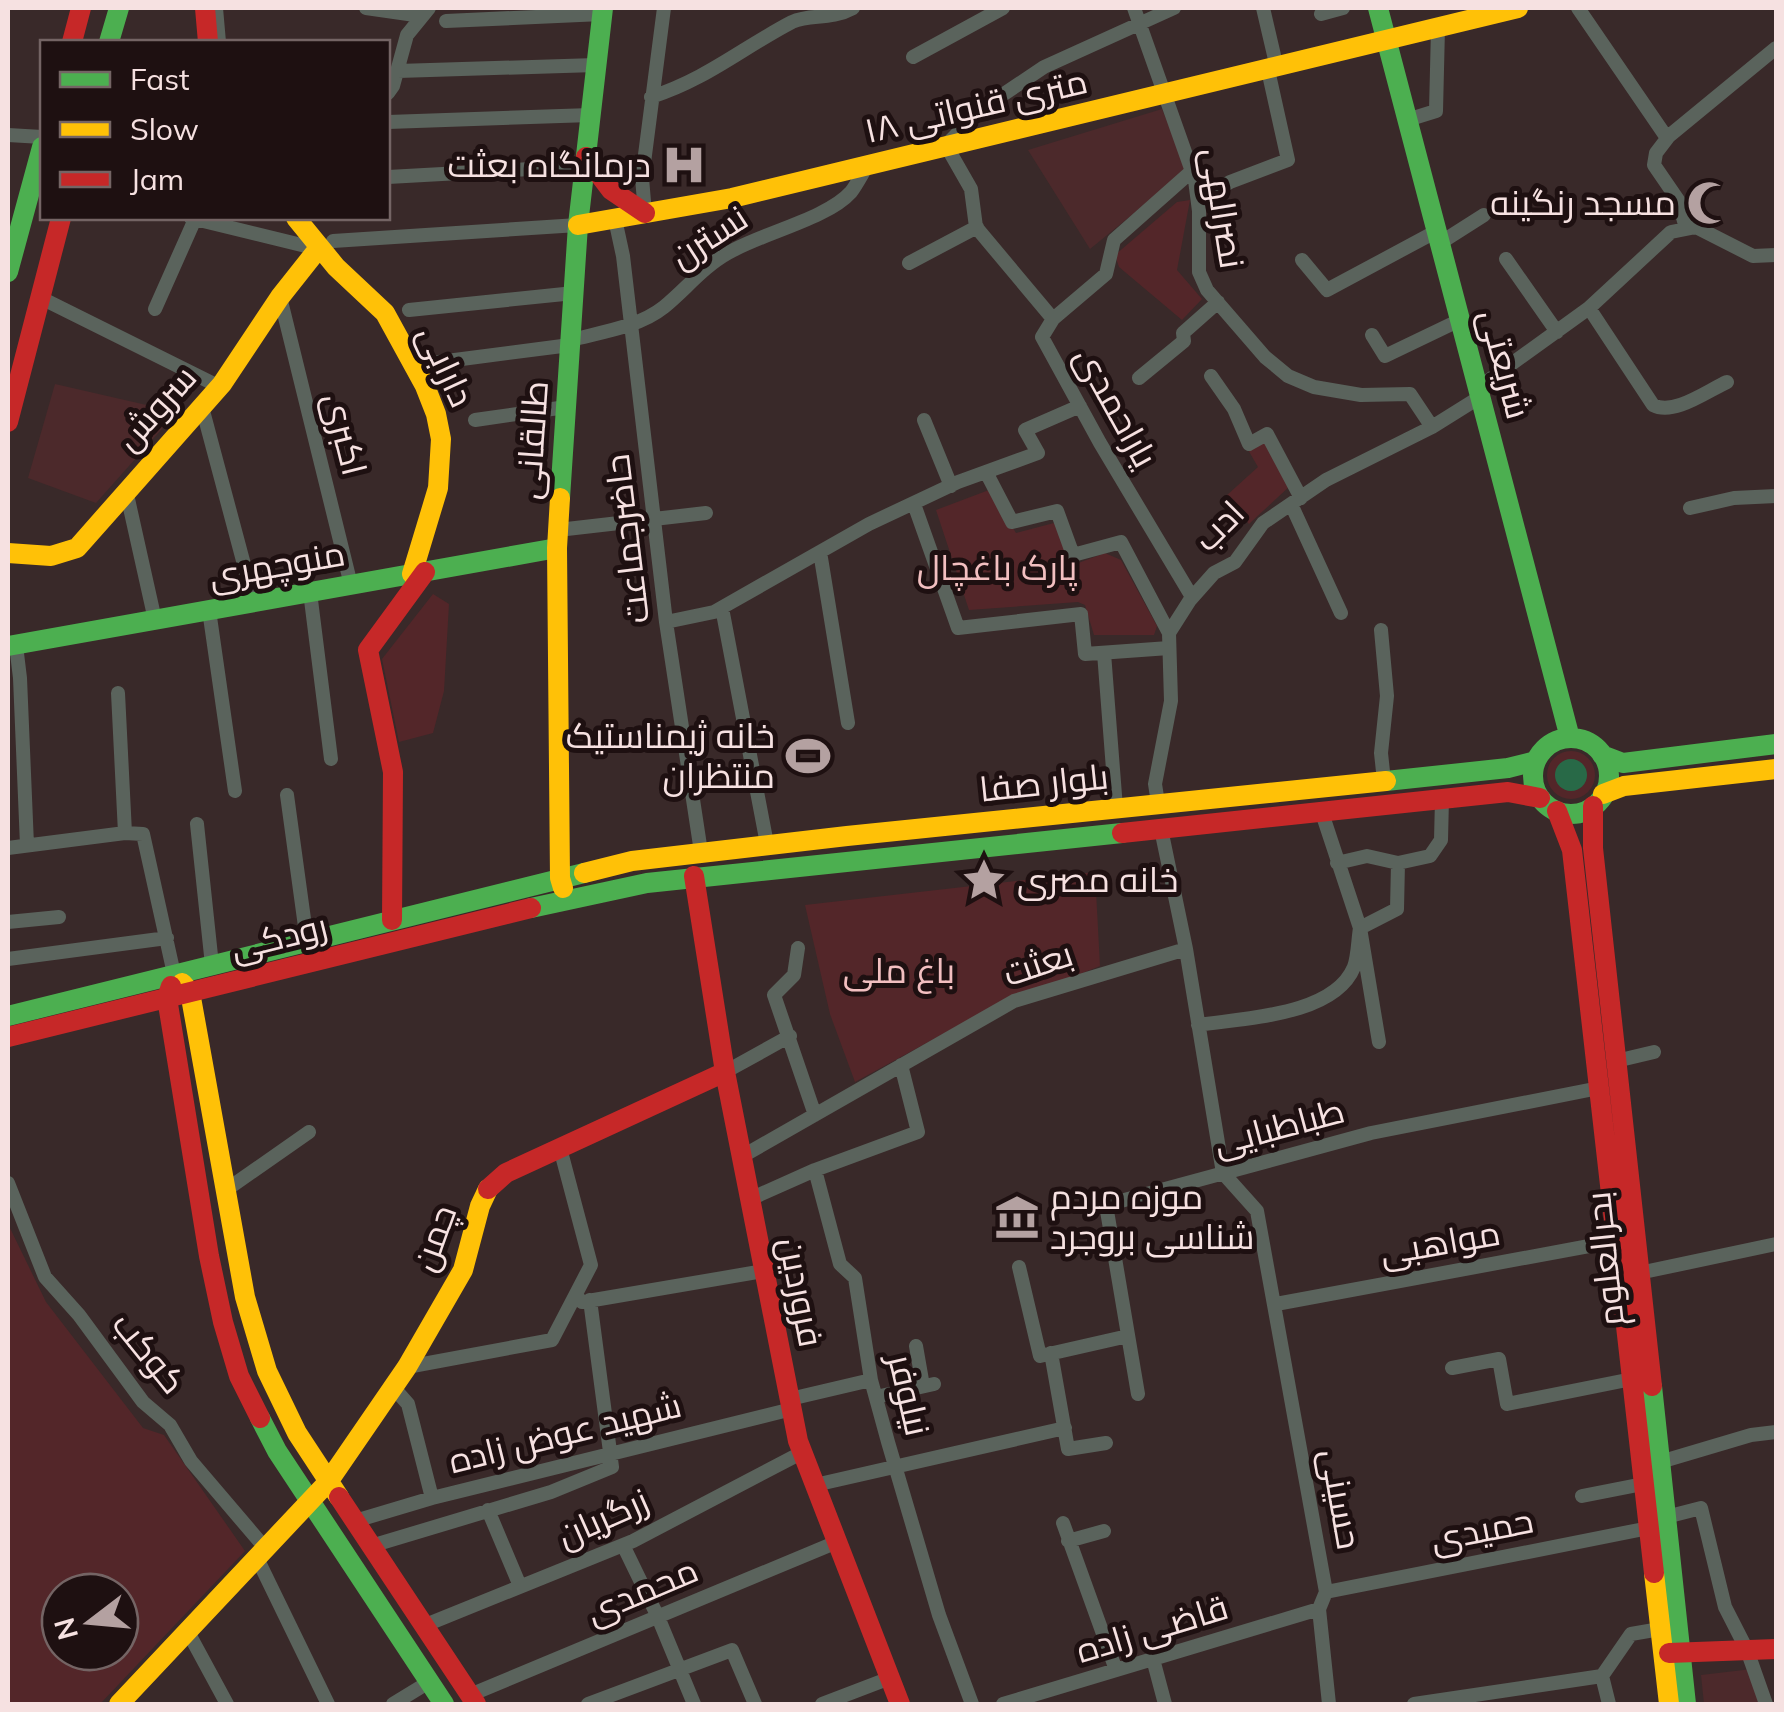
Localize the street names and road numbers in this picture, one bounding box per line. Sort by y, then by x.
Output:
street label: ۱۸ متری قنواتی [860,58,1091,152]
street label: نصرالهی [1193,144,1255,271]
street label: نسترن [661,195,755,277]
street label: شریعتی [1470,304,1542,423]
street label: دارابی [409,318,485,413]
street label: یاراحمدی [1066,338,1168,475]
street label: سروش [105,355,205,459]
street label: طالقانی [505,379,557,501]
street label: اکبری [315,388,377,480]
street label: حاضرجماعت [594,452,658,626]
street label: ادب [1184,491,1253,560]
street label: منوچهری [205,530,349,600]
street label: بلوار صفا [977,753,1111,811]
street label: رودکی [226,903,332,969]
street label: بعثت [997,931,1078,995]
street label: طباطبایی [1209,1088,1349,1165]
street label: بحرالعلوم [1575,1189,1636,1329]
street label: چمن [401,1198,467,1278]
street label: مواهبی [1376,1210,1503,1274]
street label: فروردین [770,1233,834,1350]
street label: کوکب [104,1303,196,1402]
street label: نیلوفر [879,1348,941,1440]
street label: شهید عوض زاده [444,1382,686,1482]
street label: حسینی [1312,1445,1372,1552]
street label: زرگریان [550,1478,655,1557]
street label: حمیدی [1427,1498,1537,1560]
street label: محمدی [579,1547,704,1633]
street label: قاضی زاده [1071,1584,1233,1672]

